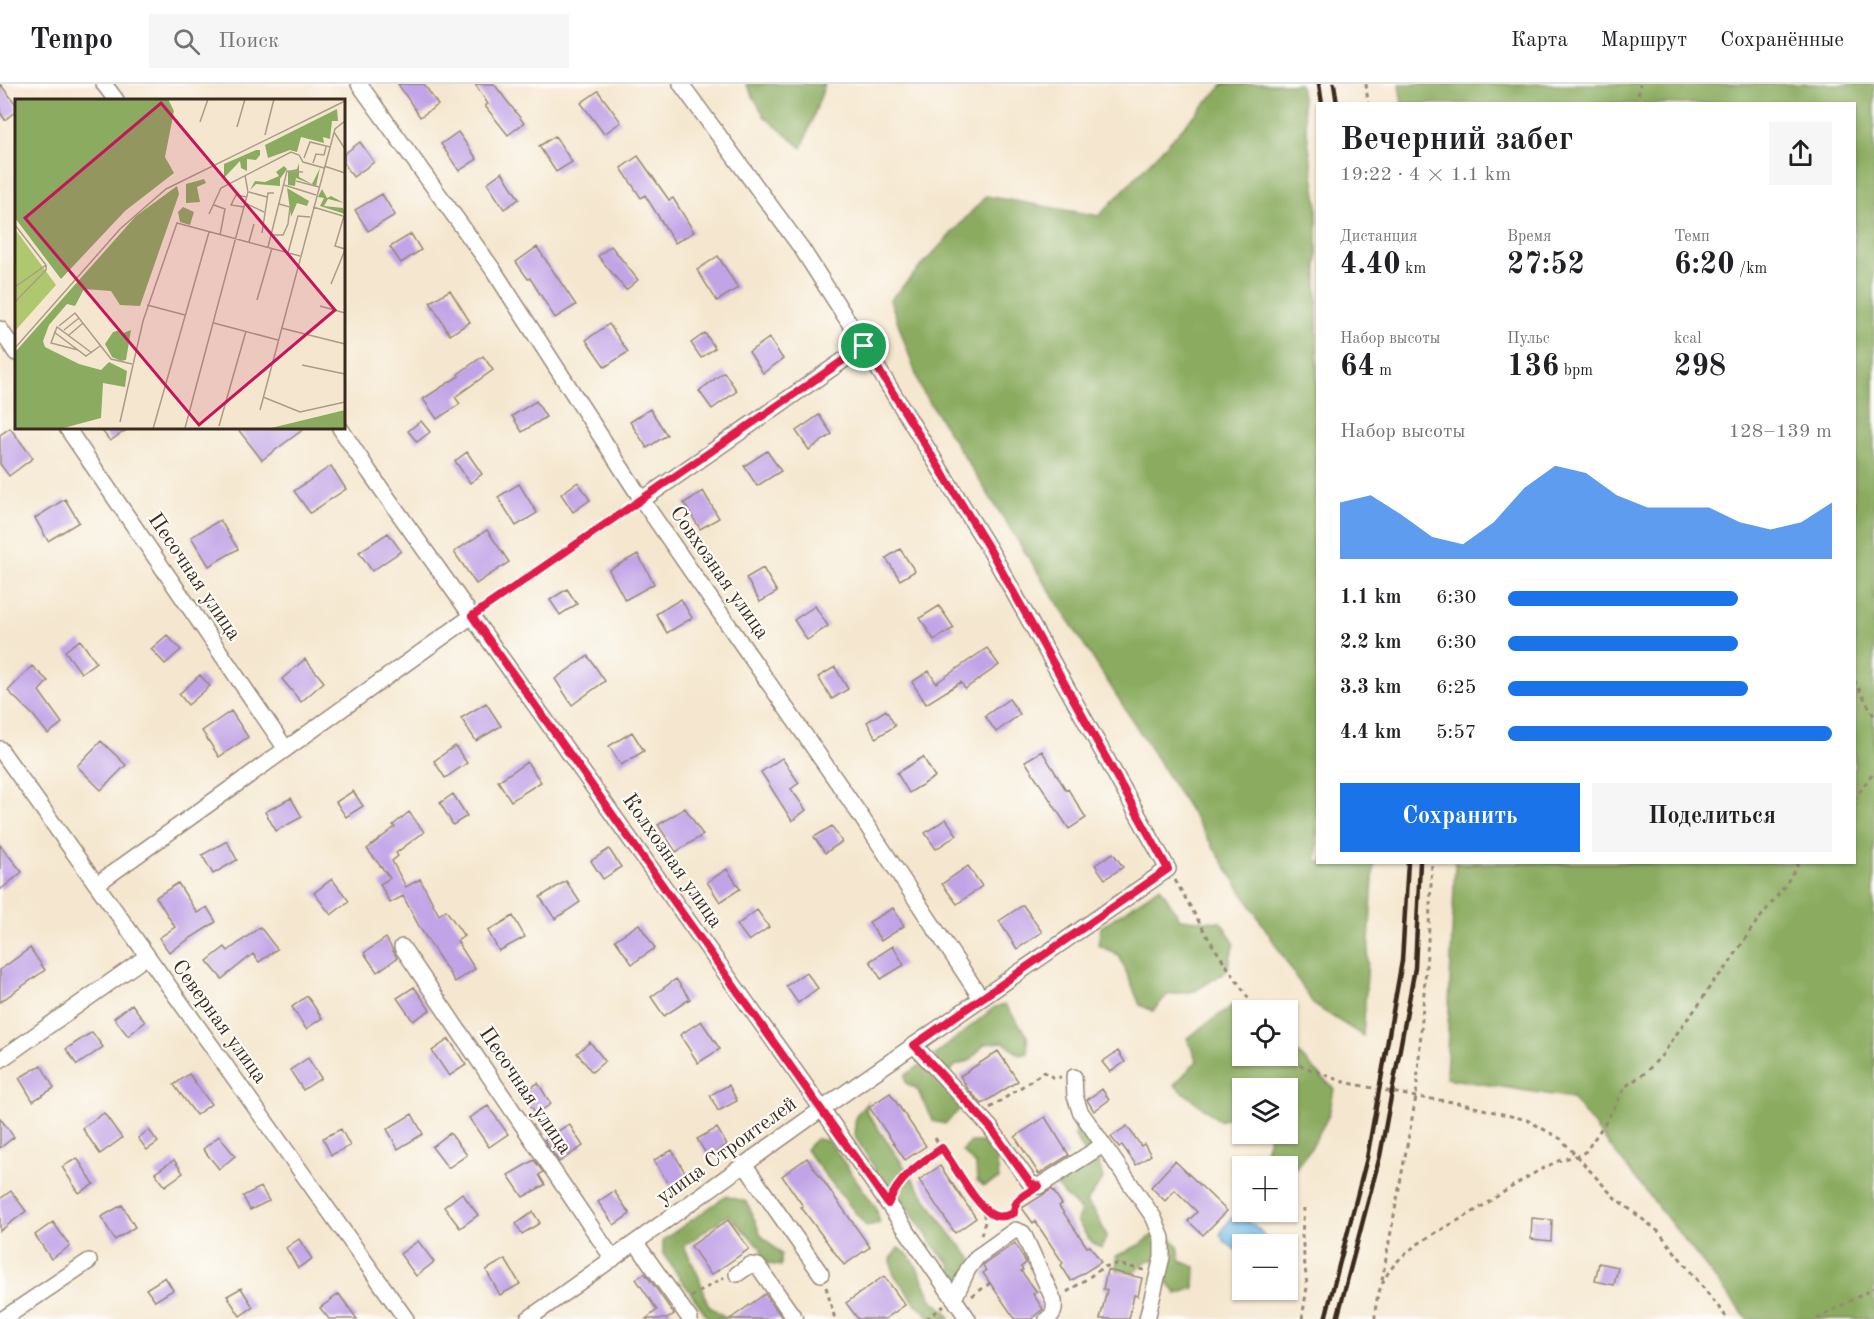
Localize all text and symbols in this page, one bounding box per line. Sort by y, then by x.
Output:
search box [149,14,569,68]
icon: search [170,25,203,58]
text: Tempo [30,27,113,55]
text: Поиск [218,30,279,52]
text: Карта [1511,30,1568,51]
text: Маршрут [1601,30,1687,51]
text: Сохранённые [1720,30,1844,51]
inset map [15,99,345,429]
button: share [1769,122,1832,185]
text: Вечерний забег [1340,124,1573,157]
text: 19:22 · 4 × 1.1 km [1340,165,1511,185]
text: Дистанция [1340,229,1417,245]
text: Время [1507,229,1551,245]
text: Темп [1674,229,1710,245]
text: 4.40 [1340,250,1401,280]
text: 27:52 [1507,250,1585,280]
text: 6:20 [1674,250,1735,280]
text: km [1401,261,1426,277]
text: /km [1735,261,1767,277]
pin [838,320,889,371]
icon: arrive [847,329,880,362]
text: Набор высоты [1340,331,1440,347]
text: Пульс [1507,331,1550,347]
text: kcal [1674,331,1702,347]
text: 64 [1340,352,1375,382]
text: 136 [1507,352,1559,382]
text: 298 [1674,352,1726,382]
text: m [1375,363,1392,379]
text: bpm [1559,363,1593,379]
text: Набор высоты [1340,422,1466,442]
text: 128–139 m [1729,422,1832,442]
street label: Совхозная улица [665,503,773,643]
street label: Песочная улица [144,509,244,645]
text: 1.1 km [1340,588,1402,608]
text: 6:30 [1436,588,1476,608]
text: 2.2 km [1340,633,1402,653]
text: 6:30 [1436,633,1476,653]
text: 3.3 km [1340,678,1402,698]
text: 6:25 [1436,678,1476,698]
text: 4.4 km [1340,723,1402,743]
text: 5:57 [1436,723,1476,743]
button: Сохранить [1340,783,1580,852]
button: Поделиться [1592,783,1832,852]
street label: Колхозная улица [618,790,726,932]
street label: Северная улица [167,956,271,1088]
map controls [1232,1000,1298,1300]
button: locate [1232,1000,1298,1066]
street label: Песочная улица [475,1023,575,1159]
button: layers [1232,1078,1298,1144]
street label: улица Строителей [653,1093,801,1209]
button: + [1232,1156,1298,1222]
button: − [1232,1234,1298,1300]

